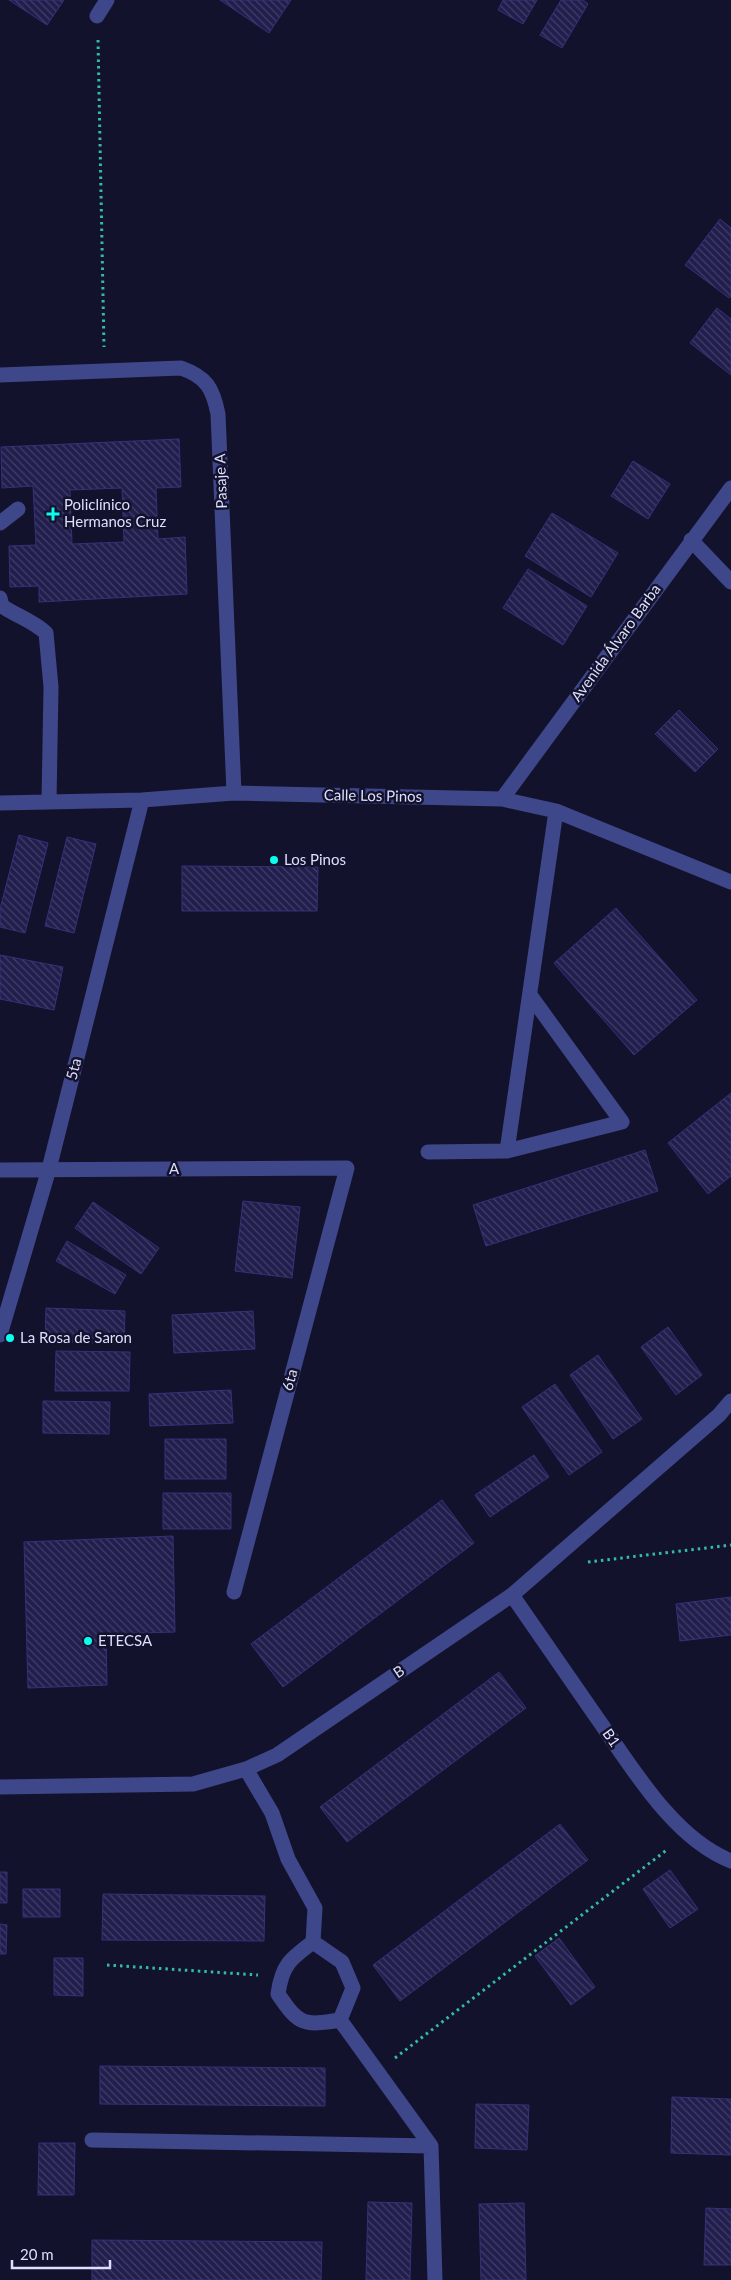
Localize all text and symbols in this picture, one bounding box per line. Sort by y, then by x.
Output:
street label: Pasaje A [210,452,230,509]
place label: Policlínico Hermanos Cruz [64,495,166,530]
marker: Policlínico Hermanos Cruz [46,507,60,521]
street label: Avenida Álvaro Barba [567,580,664,705]
street label: Calle Los Pinos [324,785,422,805]
place label: Los Pinos [284,850,346,868]
marker: Los Pinos [268,854,280,866]
street label: 5ta [62,1056,84,1081]
street label: A [169,1159,180,1177]
place label: La Rosa de Saron [20,1328,132,1346]
marker: La Rosa de Saron [4,1332,16,1344]
street label: 6ta [278,1367,301,1392]
place label: ETECSA [98,1631,153,1649]
marker: ETECSA [82,1635,94,1647]
street label: B [389,1661,407,1681]
street label: B1 [599,1725,624,1750]
scale bar [12,2238,110,2270]
text: 20 m [20,2245,54,2263]

